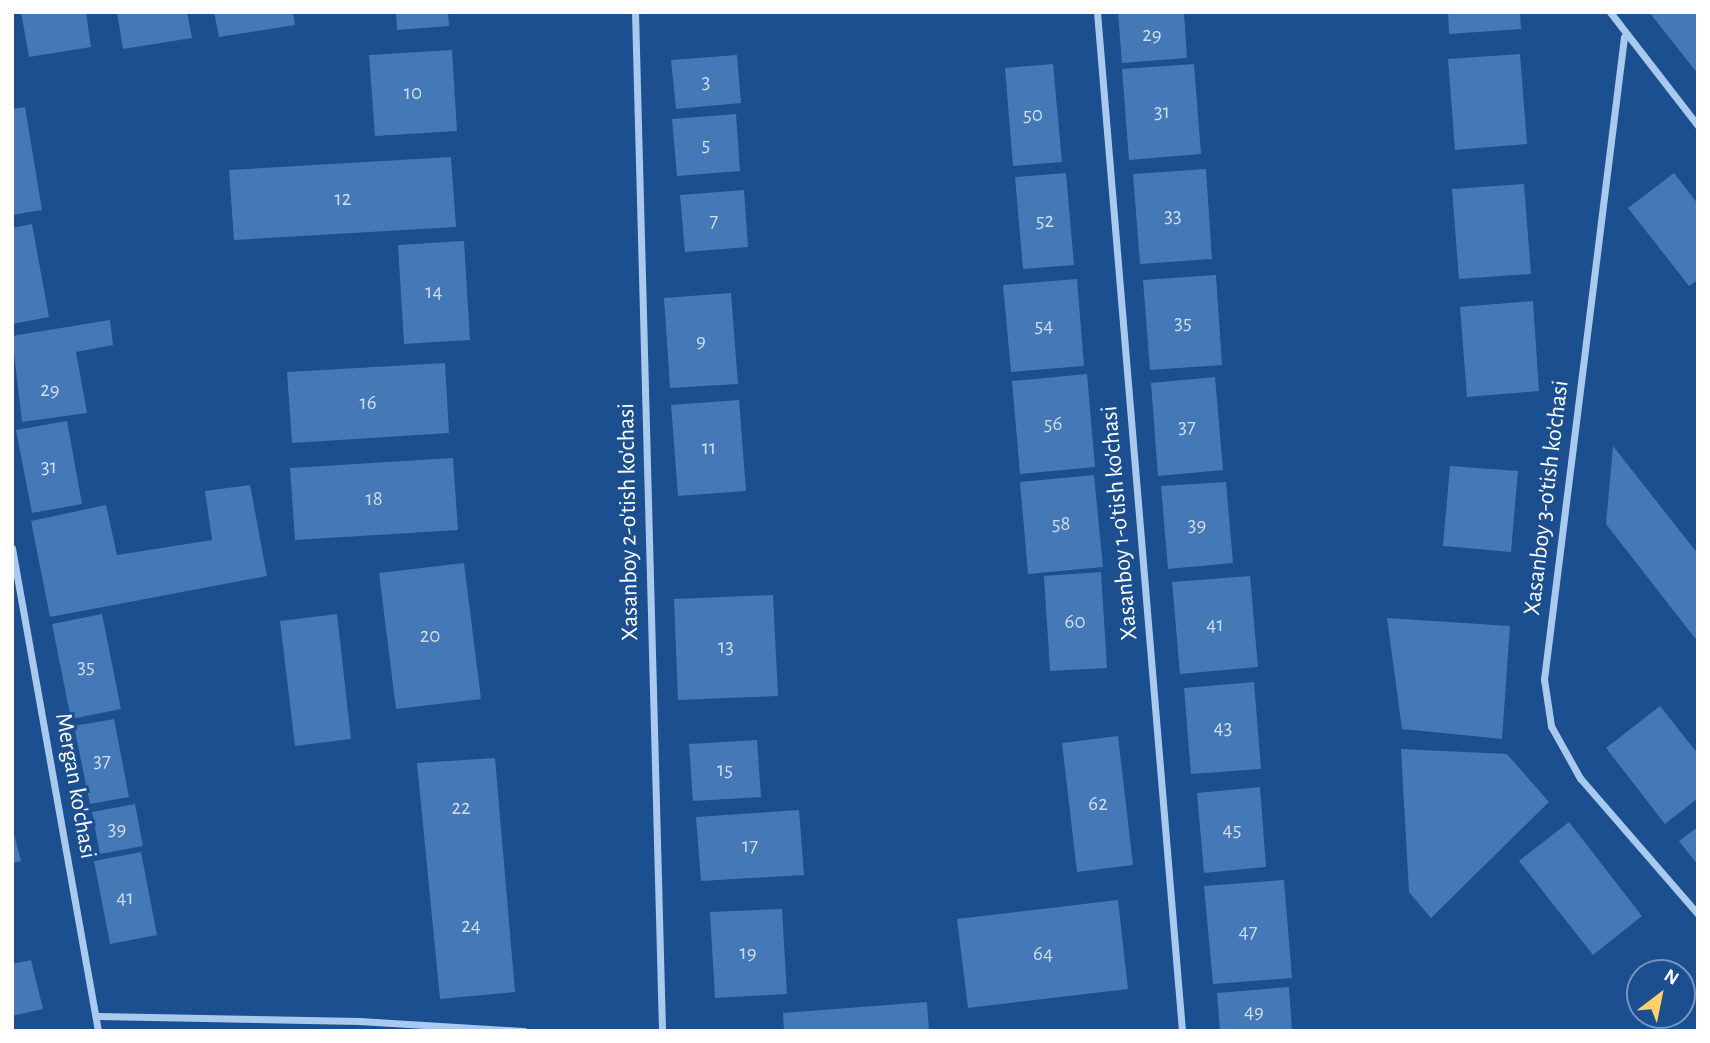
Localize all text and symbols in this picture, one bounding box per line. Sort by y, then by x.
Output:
house number: 29 [1142,22,1162,48]
house number: 3 [702,69,710,95]
house number: 10 [404,80,422,106]
house number: 31 [1154,99,1170,125]
house number: 50 [1023,102,1043,128]
house number: 5 [702,132,710,158]
house number: 12 [335,186,351,212]
house number: 33 [1164,203,1182,229]
house number: 7 [710,208,718,234]
house number: 52 [1036,208,1054,234]
house number: 14 [425,279,443,305]
house number: 35 [1174,310,1192,336]
house number: 54 [1035,313,1053,339]
house number: 9 [696,328,706,354]
house number: 29 [40,377,60,403]
street label: Xasanboy 3-o'tish ko'chasi [1518,379,1576,617]
house number: 16 [359,390,377,416]
street label: Xasanboy 2-o'tish ko'chasi [613,403,645,641]
street label: Xasanboy 1-o'tish ko'chasi [1095,405,1145,641]
house number: 56 [1044,411,1062,437]
house number: 37 [1178,414,1196,440]
house number: 11 [702,435,716,461]
house number: 31 [41,454,57,480]
house number: 18 [365,486,383,512]
house number: 58 [1052,511,1070,537]
house number: 39 [1188,512,1206,538]
house number: 60 [1065,609,1085,635]
house number: 41 [1206,612,1224,638]
house number: 20 [420,623,440,649]
house number: 13 [718,634,734,660]
house number: 35 [77,654,95,680]
street label: Mergan ko'chasi [48,711,102,861]
house number: 43 [1214,715,1232,741]
house number: 37 [93,748,111,774]
house number: 15 [717,757,733,783]
house number: 62 [1088,791,1108,817]
house number: 22 [451,795,471,821]
house number: 39 [108,816,126,842]
house number: 45 [1223,817,1241,843]
house number: 17 [742,833,758,859]
house number: 41 [116,885,134,911]
house number: 24 [461,913,481,939]
house number: 47 [1239,919,1257,945]
house number: 19 [739,940,757,966]
house number: 64 [1033,941,1053,967]
north arrow [1626,959,1696,1029]
text: N [1661,966,1682,989]
house number: 49 [1244,999,1264,1025]

